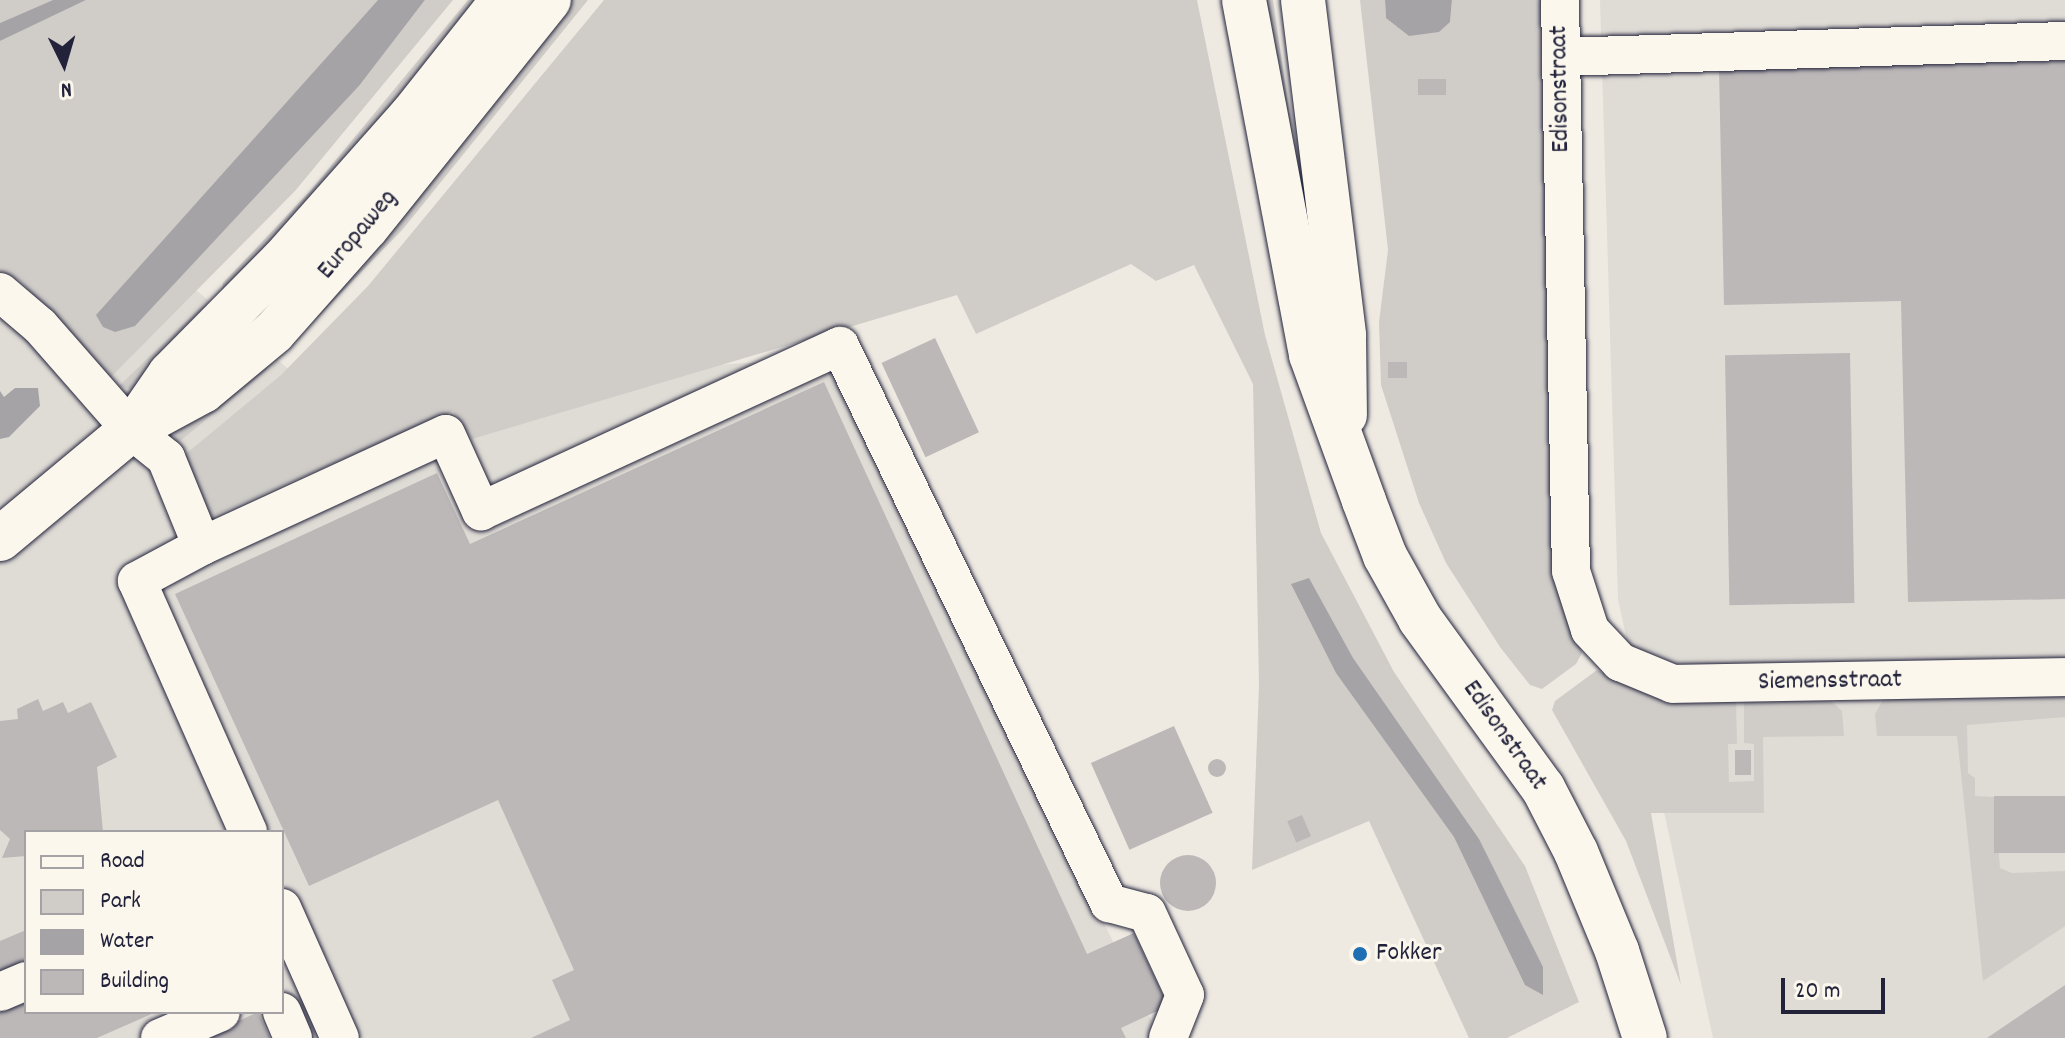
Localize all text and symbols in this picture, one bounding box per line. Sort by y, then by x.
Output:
north arrow [24,24,104,104]
street label: Edisonstraat [1544,25,1578,153]
text: N [59,72,73,104]
street label: Europaweg [311,184,405,286]
street label: Siemensstraat [1758,665,1902,699]
street label: Edisonstraat [1455,675,1553,797]
legend [24,830,284,1014]
text: Road [100,845,145,879]
text: Park [100,885,141,919]
text: Water [100,925,153,959]
place label: Fokker [1376,938,1442,970]
marker: Fokker [1351,945,1369,963]
scale bar [1785,962,1889,1012]
text: Building [100,965,169,999]
text: 20 m [1795,975,1841,1009]

